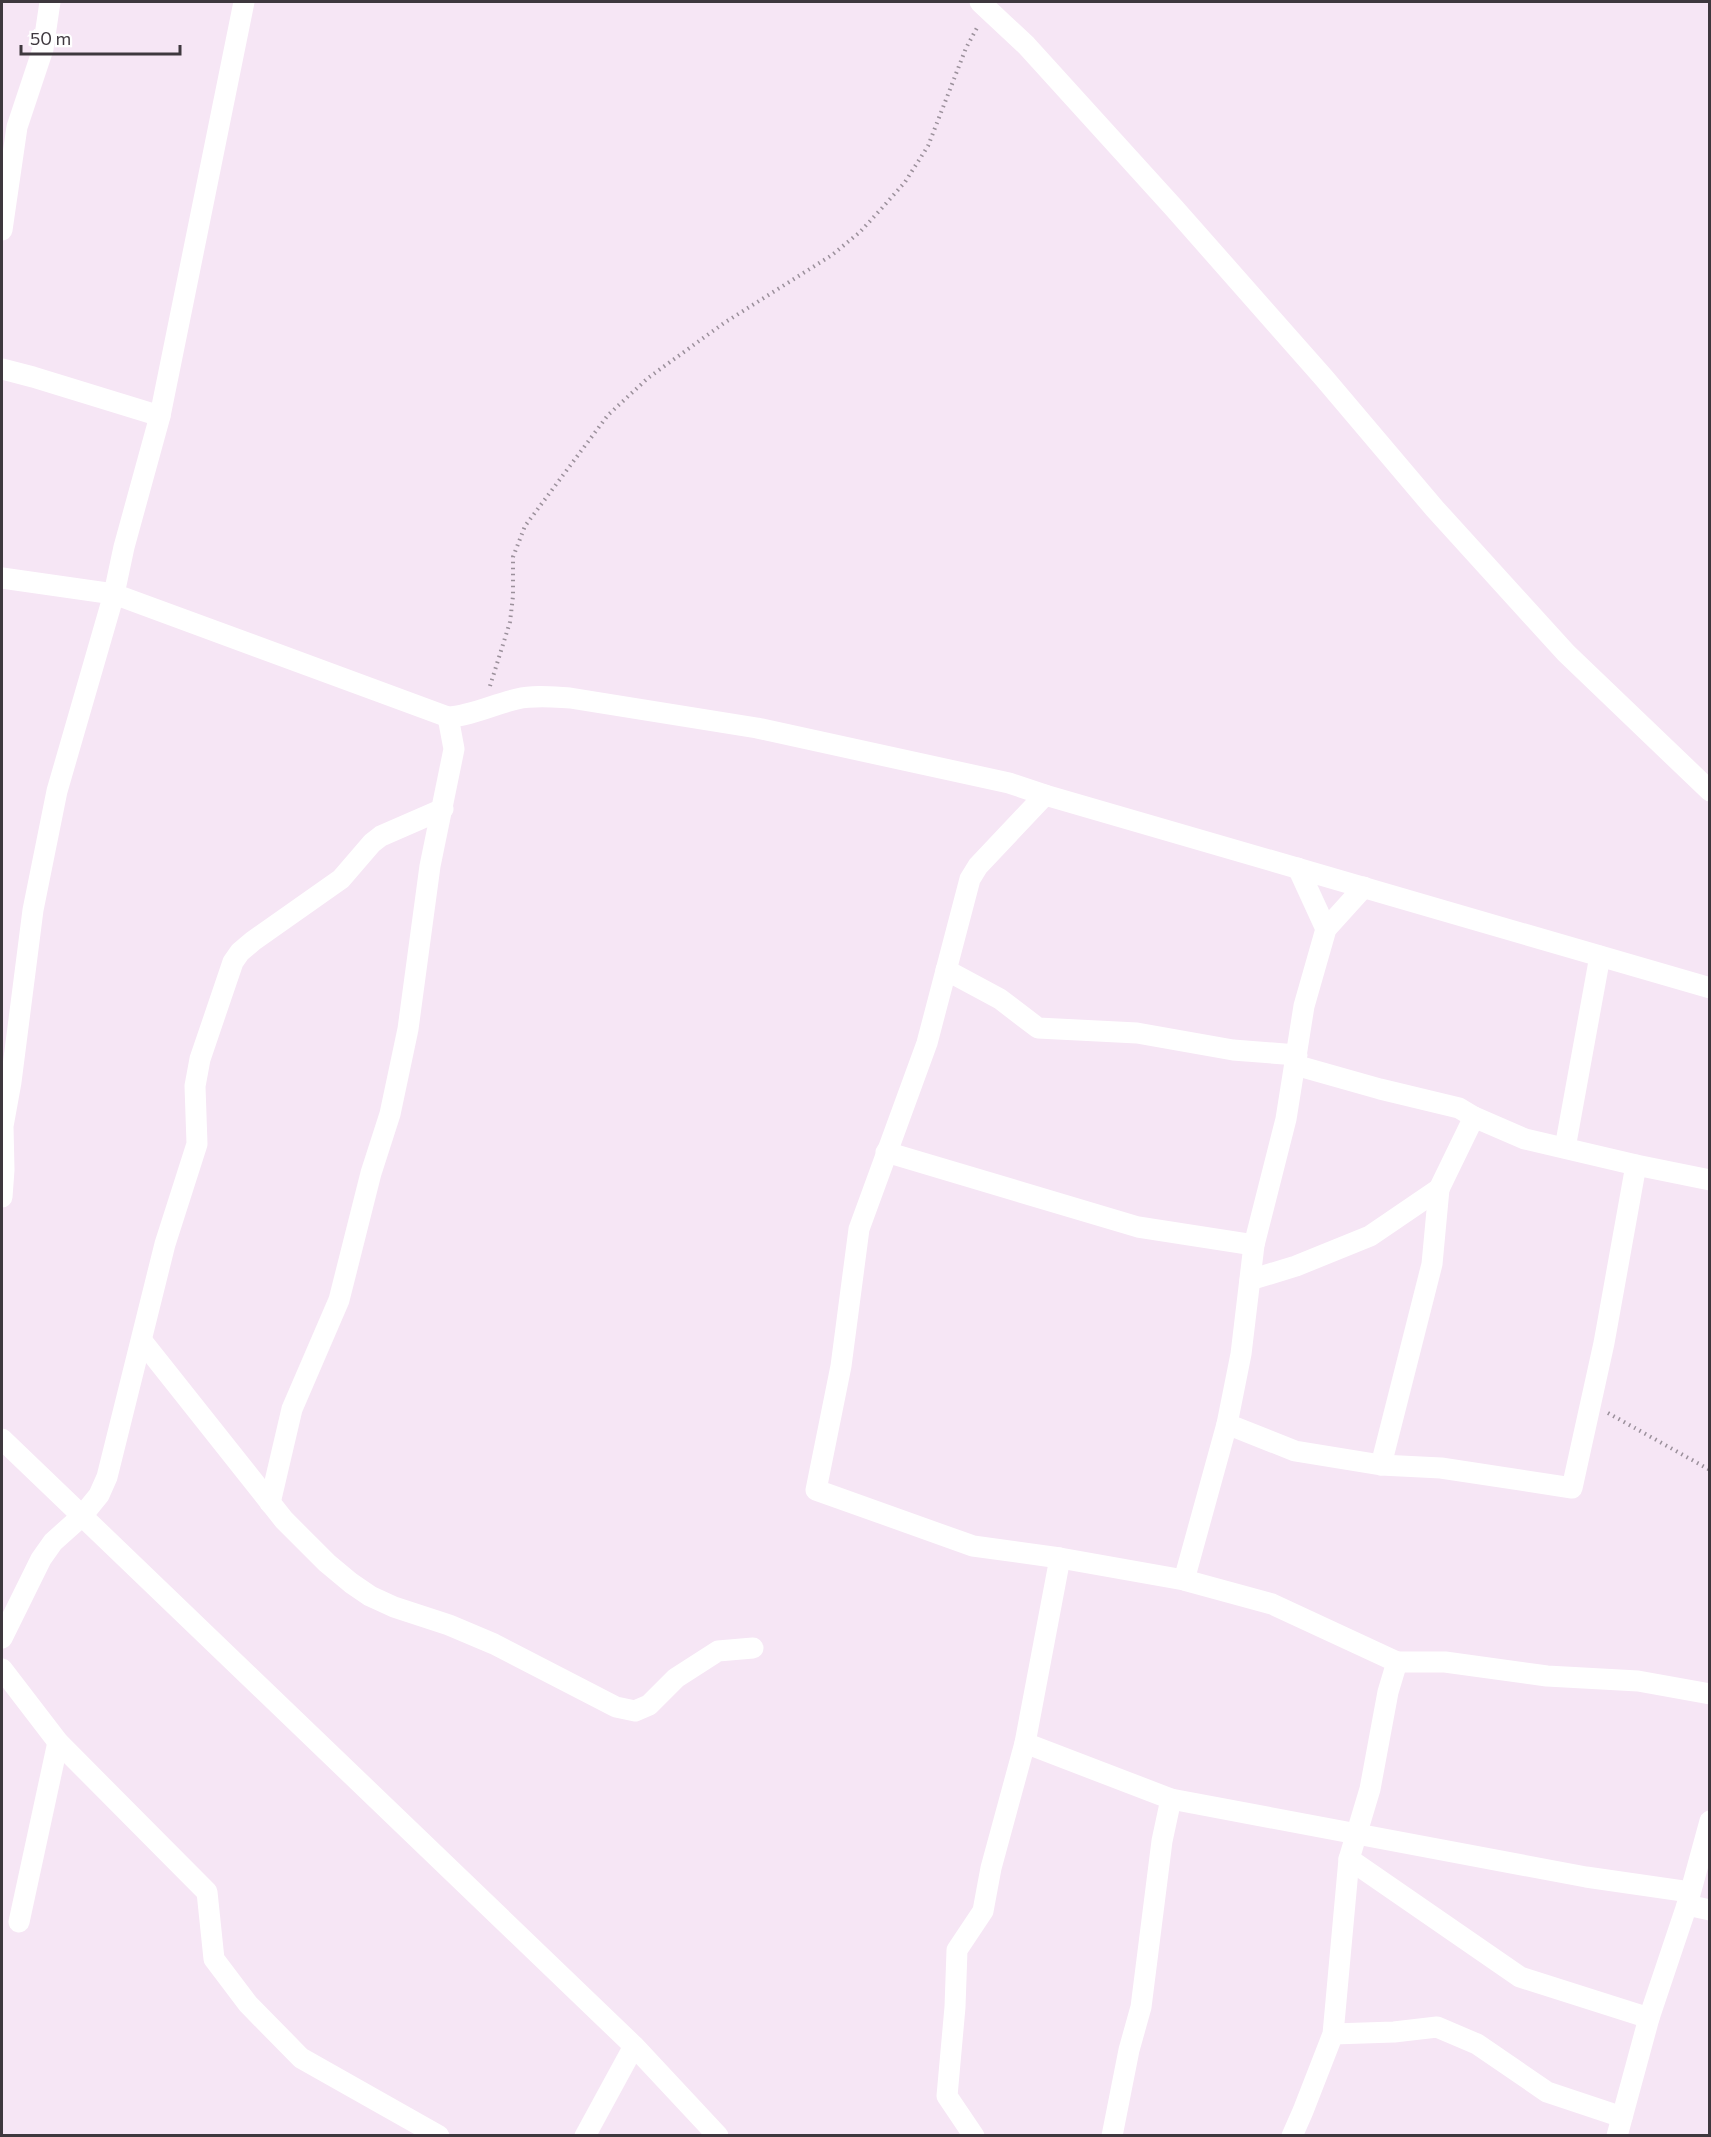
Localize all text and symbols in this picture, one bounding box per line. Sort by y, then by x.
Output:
scale bar [21,18,180,56]
text: 50 m [30,27,71,49]

